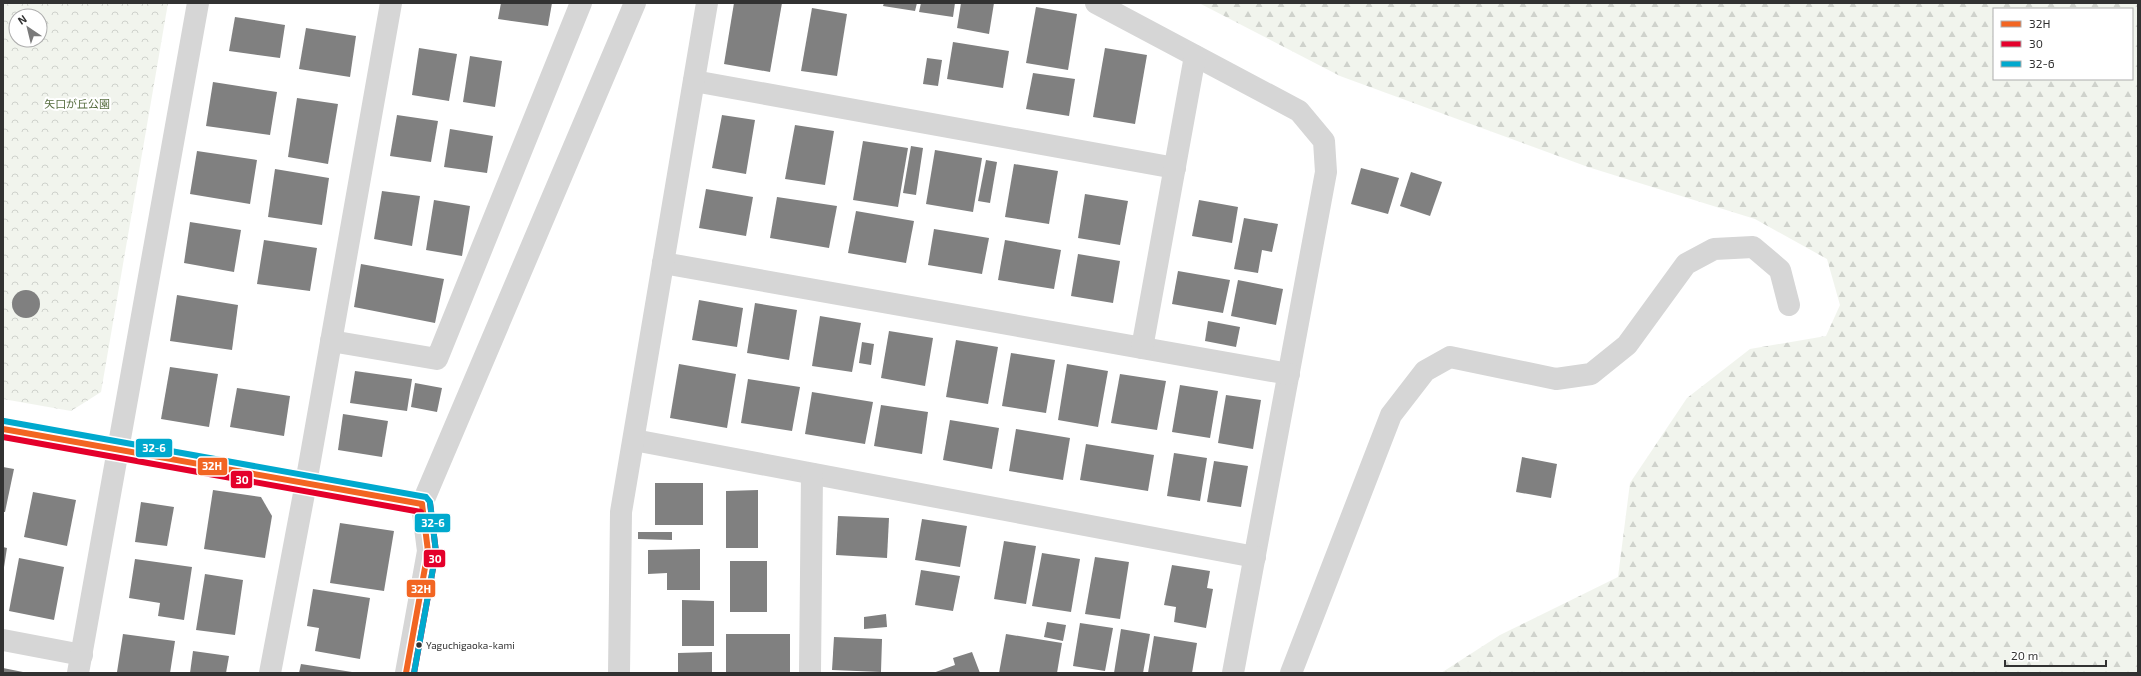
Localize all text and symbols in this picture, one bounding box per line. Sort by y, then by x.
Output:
north arrow [8,8,48,48]
legend [1993,8,2133,80]
text: N [15,12,29,27]
text: 32H [2029,16,2050,30]
text: 30 [2029,36,2043,50]
text: 32-6 [2029,56,2055,70]
park label: 矢口が丘公園 [44,97,110,110]
line badge: 32-6 [135,438,173,458]
text: 32-6 [142,441,166,454]
line badge: 32H [197,457,228,476]
text: 32H [202,459,222,472]
line badge: 30 [230,470,253,489]
text: 30 [235,473,249,486]
line badge: 32-6 [414,513,451,533]
text: 32-6 [421,516,445,529]
line badge: 30 [423,549,446,568]
text: 30 [428,552,442,565]
line badge: 32H [406,579,436,598]
text: 32H [411,582,431,595]
place label: Yaguchigaoka-kami [426,639,515,651]
marker: Yaguchigaoka-kami [414,640,424,650]
scale bar [2005,642,2106,668]
text: 20 m [2011,648,2038,662]

